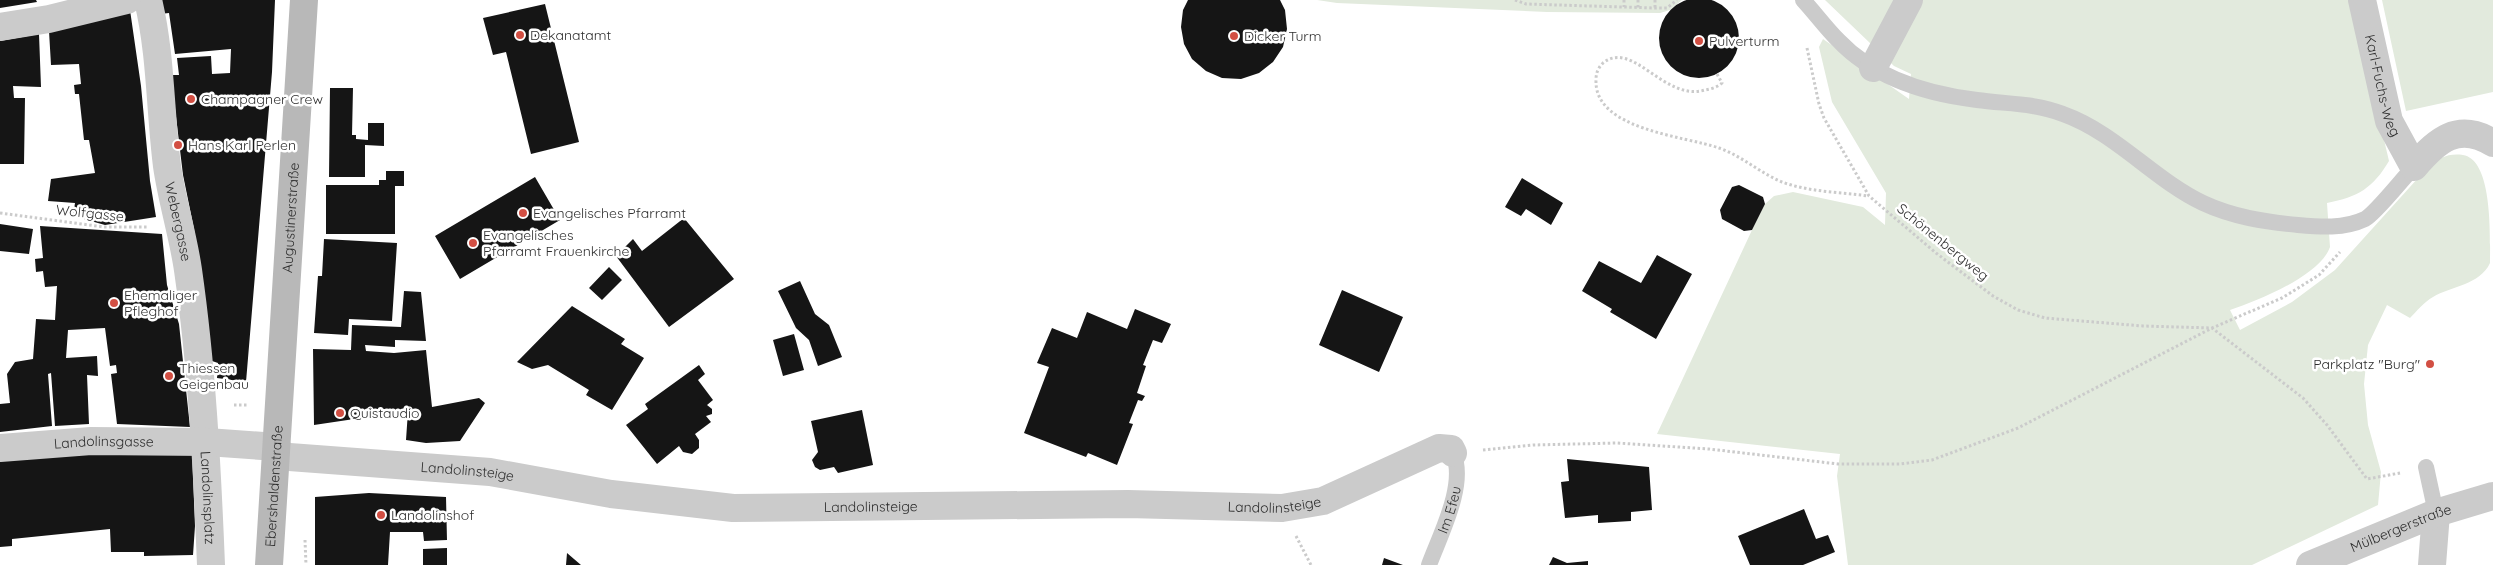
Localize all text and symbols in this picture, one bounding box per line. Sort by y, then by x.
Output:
place label: Dekanatamt [530,26,612,44]
place label: Dicker Turm [1244,27,1322,45]
marker: Dekanatamt [514,29,526,41]
marker: Dicker Turm [1228,30,1240,42]
place label: Pulverturm [1709,32,1780,50]
street label: Karl-Fuchs-Weg [2361,33,2405,140]
marker: Pulverturm [1693,35,1705,47]
place label: Champagner Crew [201,90,323,108]
marker: Champagner Crew [185,93,197,105]
place label: Hans Karl Perlen [188,136,296,154]
marker: Hans Karl Perlen [172,139,184,151]
street label: Augustinerstraße [278,162,303,273]
street label: Webergasse [161,180,196,263]
street label: Schönenbergweg [1893,199,1993,285]
street label: Wolfgasse [55,200,125,226]
place label: Evangelisches Pfarramt [533,204,686,222]
marker: Evangelisches Pfarramt [517,207,529,219]
place label: Evangelisches Pfarramt Frauenkirche [483,226,630,260]
marker: Evangelisches Pfarramt Frauenkirche [467,237,479,249]
place label: Ehemaliger Pfleghof [124,286,198,320]
marker: Ehemaliger Pfleghof [108,297,120,309]
place label: Parkplatz "Burg" [2313,355,2420,373]
marker: Parkplatz "Burg" [2424,358,2436,370]
place label: Thiessen Geigenbau [179,359,249,393]
marker: Thiessen Geigenbau [163,370,175,382]
place label: Quistaudio [350,404,419,422]
marker: Quistaudio [334,407,346,419]
street label: Ebershaldenstraße [261,425,287,547]
street label: Landolinsgasse [53,432,154,453]
street label: Landolinsplatz [196,450,219,545]
street label: Landolinsteige [420,458,516,485]
street label: Im Efeu [1434,485,1465,536]
street label: Landolinsteige [1227,492,1323,517]
street label: Landolinsteige [824,497,918,516]
street label: Mülbergerstraße [2347,500,2453,556]
place label: Landolinshof [391,506,474,524]
marker: Landolinshof [375,509,387,521]

